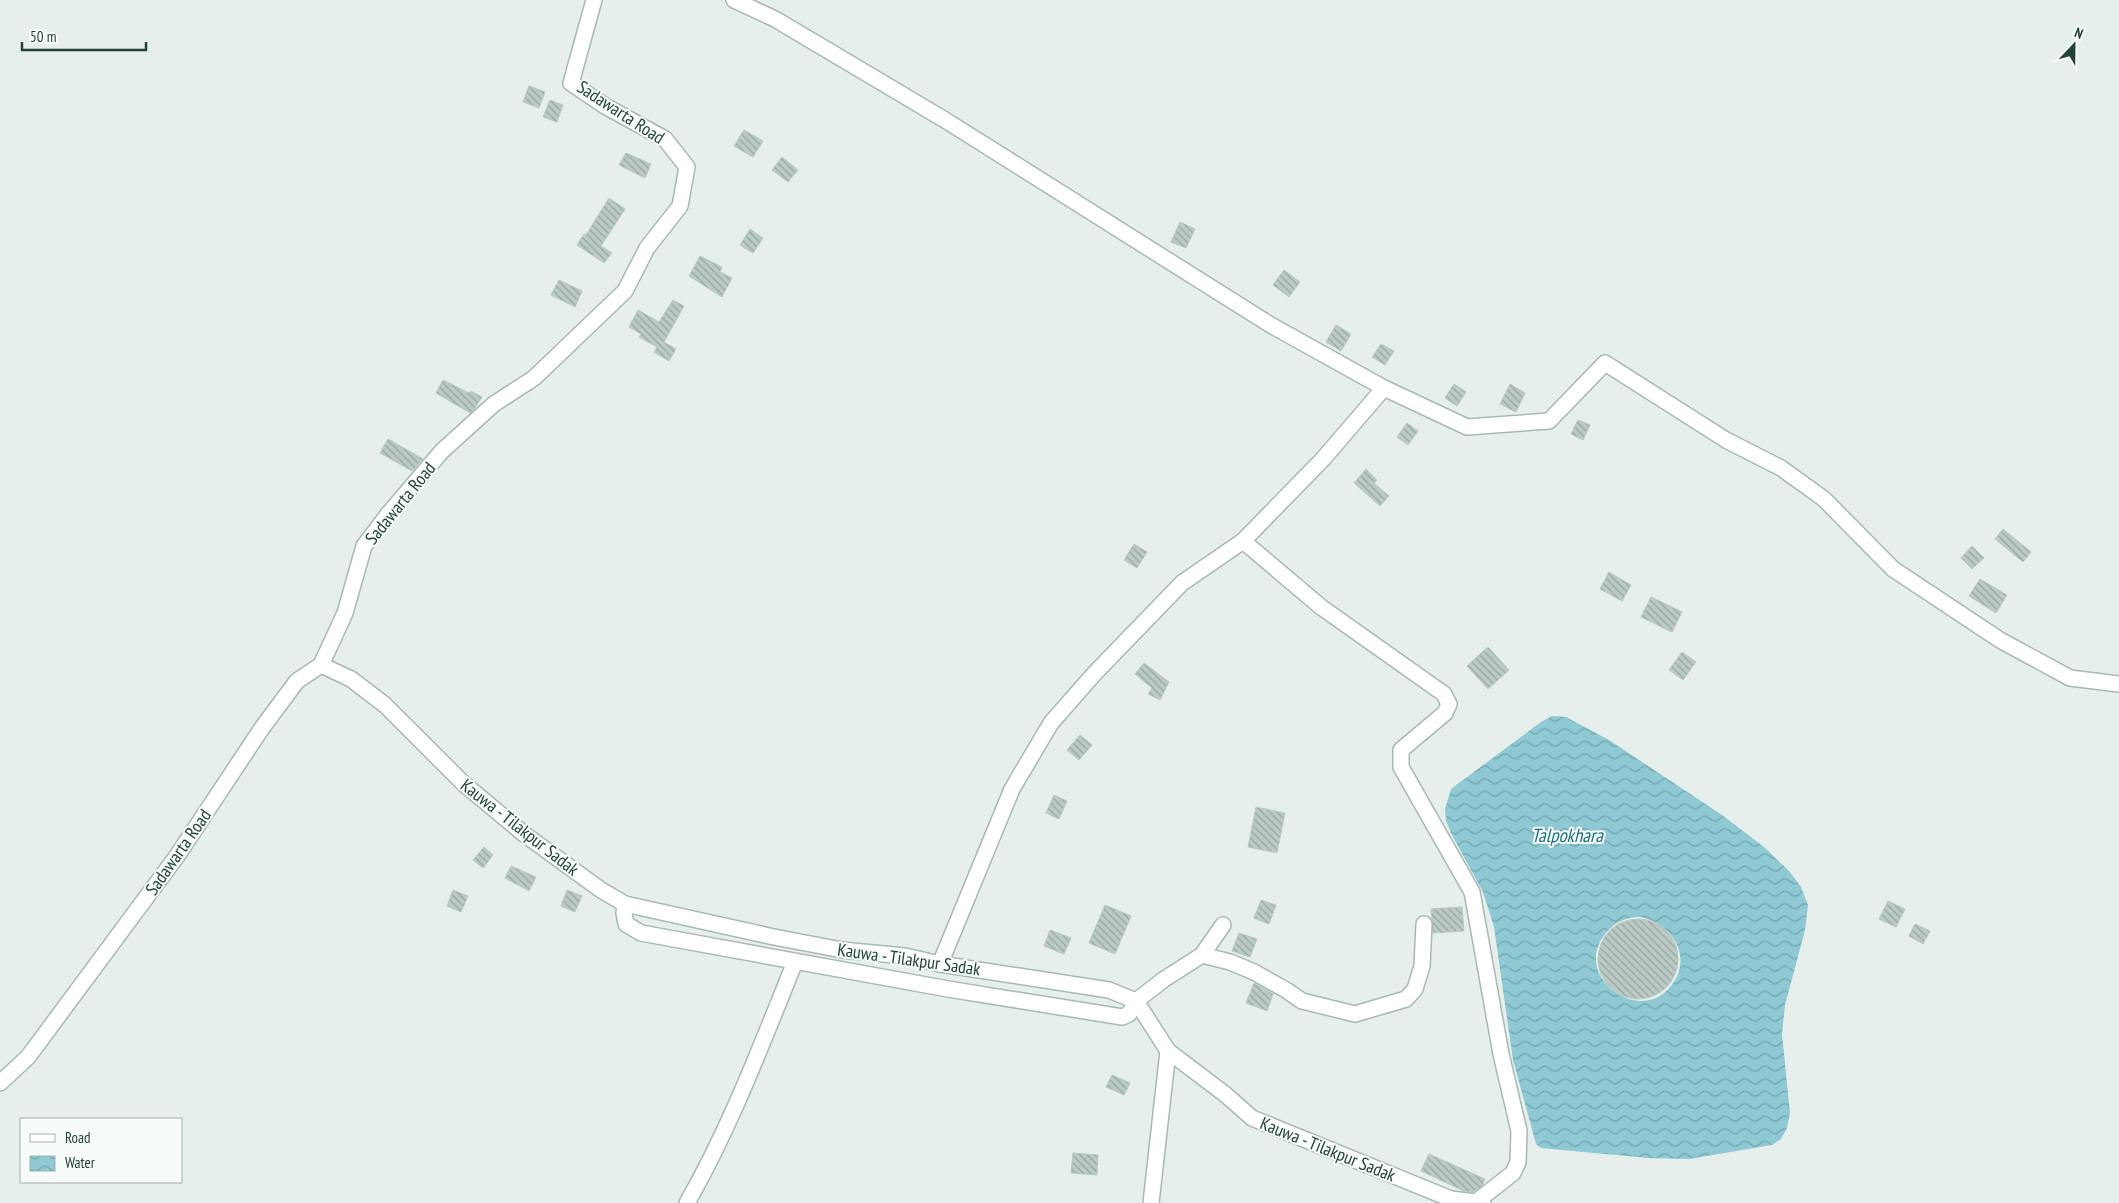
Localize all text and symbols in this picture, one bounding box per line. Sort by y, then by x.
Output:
scale bar [22,20,146,52]
north arrow [2049,20,2099,70]
text: N [2072,23,2086,43]
text: 50 m [30,27,56,46]
street label: Sadawarta Road [573,75,669,149]
street label: Sadawarta Road [360,457,440,549]
street label: Kauwa - Tilakpur Sadak [456,774,584,880]
street label: Sadawarta Road [140,805,216,899]
water label: Talpokhara [1531,823,1604,847]
street label: Kauwa - Tilakpur Sadak [836,938,982,980]
street label: Kauwa - Tilakpur Sadak [1257,1111,1399,1187]
legend [20,1118,182,1183]
text: Road [65,1128,91,1147]
text: Water [65,1153,96,1172]

